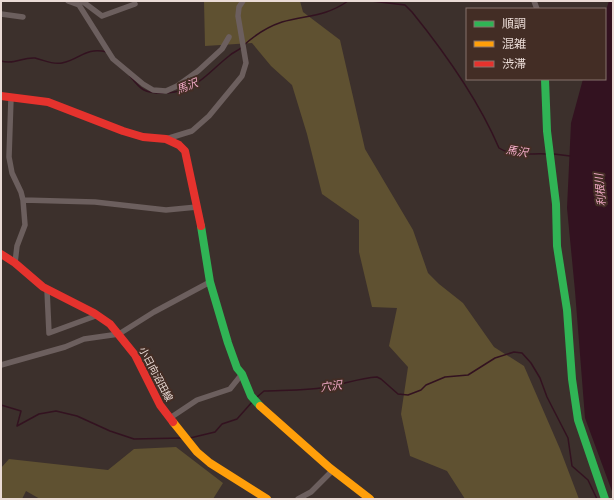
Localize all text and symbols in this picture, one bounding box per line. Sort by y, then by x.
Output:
legend [466,8,606,80]
text: 順調 [502,16,526,31]
text: 混雑 [502,36,526,51]
text: 渋滞 [502,56,526,71]
water label: 馬沢 [174,75,202,97]
water label: 馬沢 [505,142,531,160]
water label: 利根川 [592,172,608,207]
street label: 小日向沼田線 [136,344,176,404]
water label: 穴沢 [319,377,345,394]

